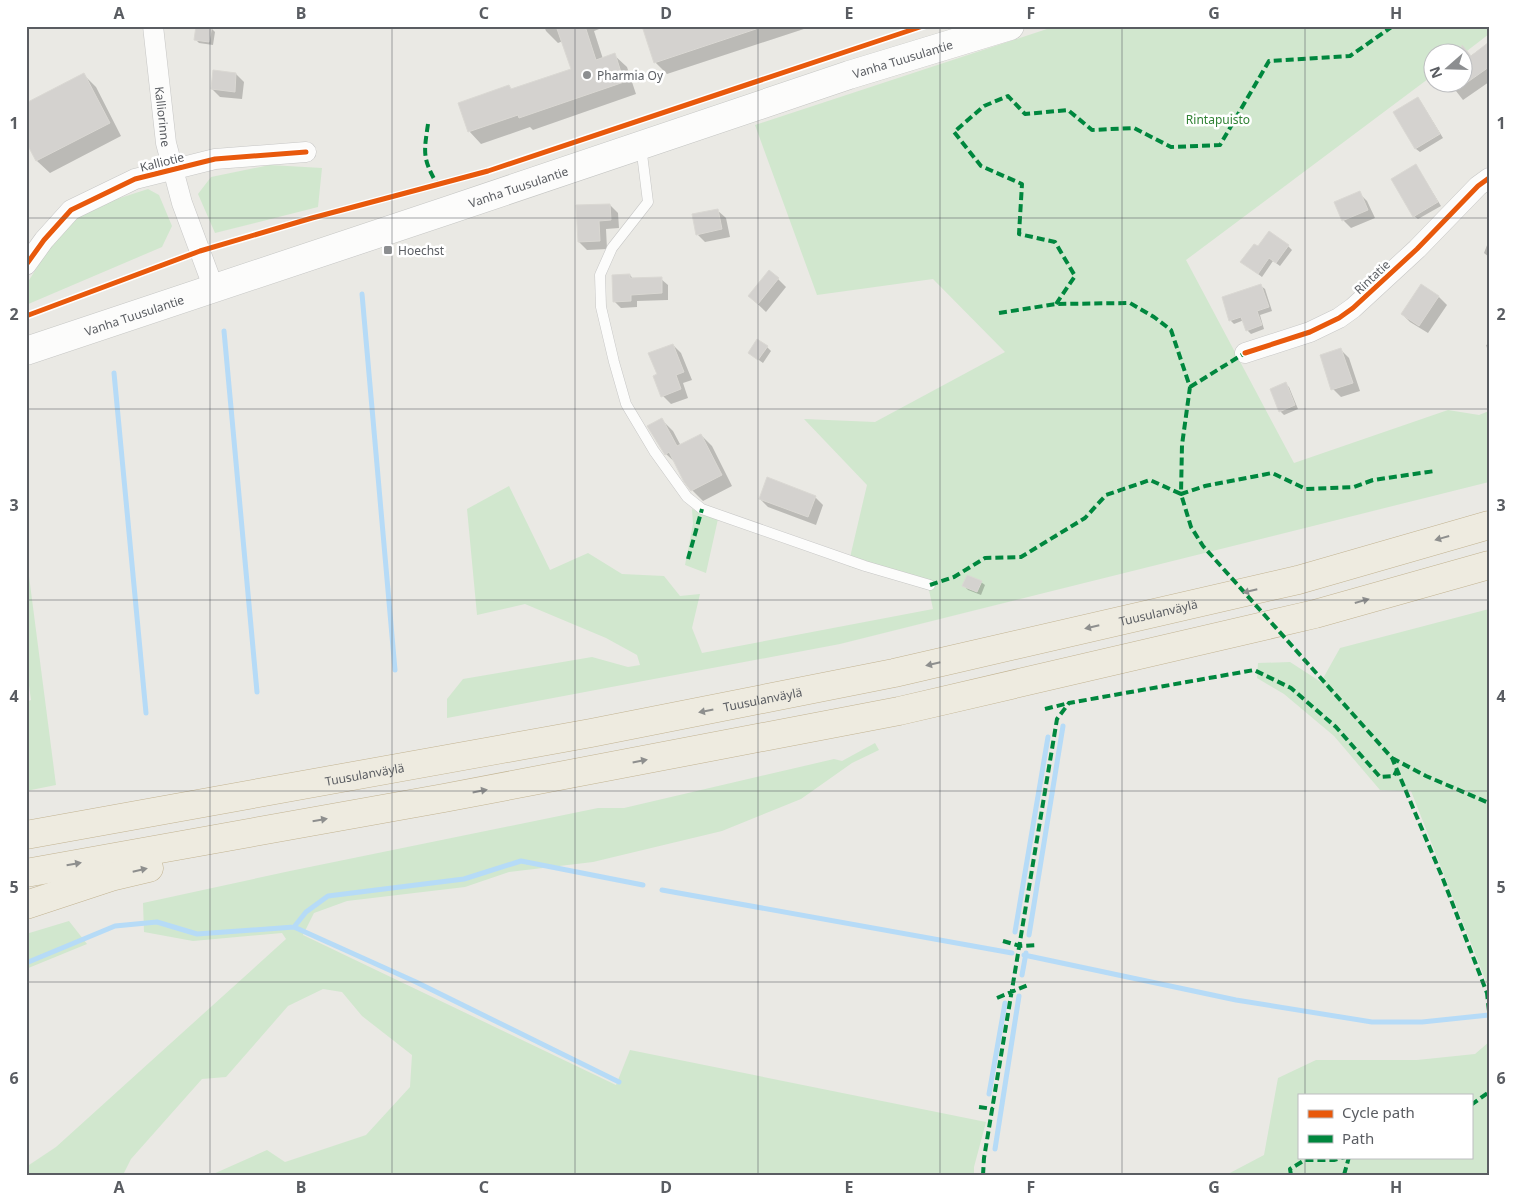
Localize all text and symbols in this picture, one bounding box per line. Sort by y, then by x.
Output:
text: A [113,2,125,24]
text: B [296,2,306,24]
text: C [479,2,489,24]
text: D [660,2,672,24]
text: E [845,2,854,24]
text: F [1027,2,1035,24]
text: G [1208,2,1220,24]
text: H [1390,2,1402,24]
street label: Vanha Tuusulantie [850,35,955,82]
north arrow [1422,42,1472,92]
text: N [1424,64,1446,81]
place label: Pharmia Oy [597,67,664,84]
marker: Pharmia Oy [581,69,593,81]
street label: Kalliorinne [151,85,175,149]
park label: Rintapuisto [1186,111,1250,128]
text: 1 [9,112,19,134]
text: 1 [1496,112,1506,134]
street label: Kalliotie [138,148,186,176]
street label: Vanha Tuusulantie [466,162,570,211]
place label: Hoechst [398,242,445,259]
marker: Hoechst [382,244,394,256]
street label: Rintatie [1350,256,1394,298]
street label: Vanha Tuusulantie [82,290,186,339]
text: 2 [9,303,19,325]
text: 2 [1496,303,1506,325]
text: 3 [9,494,19,516]
text: 3 [1496,494,1506,516]
one-way arrow [1434,535,1449,543]
one-way arrow [1242,587,1258,595]
street label: Tuusulanväylä [1117,595,1199,629]
one-way arrow [1355,596,1370,604]
one-way arrow [1084,623,1099,631]
one-way arrow [926,660,941,668]
street label: Tuusulanväylä [722,683,804,715]
text: 4 [9,685,19,707]
text: 4 [1496,685,1506,707]
one-way arrow [697,707,713,715]
one-way arrow [632,757,648,765]
street label: Tuusulanväylä [324,758,405,789]
one-way arrow [473,787,489,795]
one-way arrow [313,815,329,823]
one-way arrow [67,860,83,868]
one-way arrow [132,866,148,874]
text: 5 [9,876,19,898]
text: 5 [1496,876,1506,898]
text: 6 [9,1067,19,1089]
text: 6 [1496,1067,1506,1089]
legend [1298,1094,1472,1158]
text: Cycle path [1342,1102,1415,1122]
text: Path [1342,1128,1374,1148]
text: A [113,1176,125,1198]
text: B [296,1176,306,1198]
text: C [479,1176,489,1198]
text: D [660,1176,672,1198]
text: E [845,1176,854,1198]
text: F [1027,1176,1035,1198]
text: G [1208,1176,1220,1198]
text: H [1390,1176,1402,1198]

